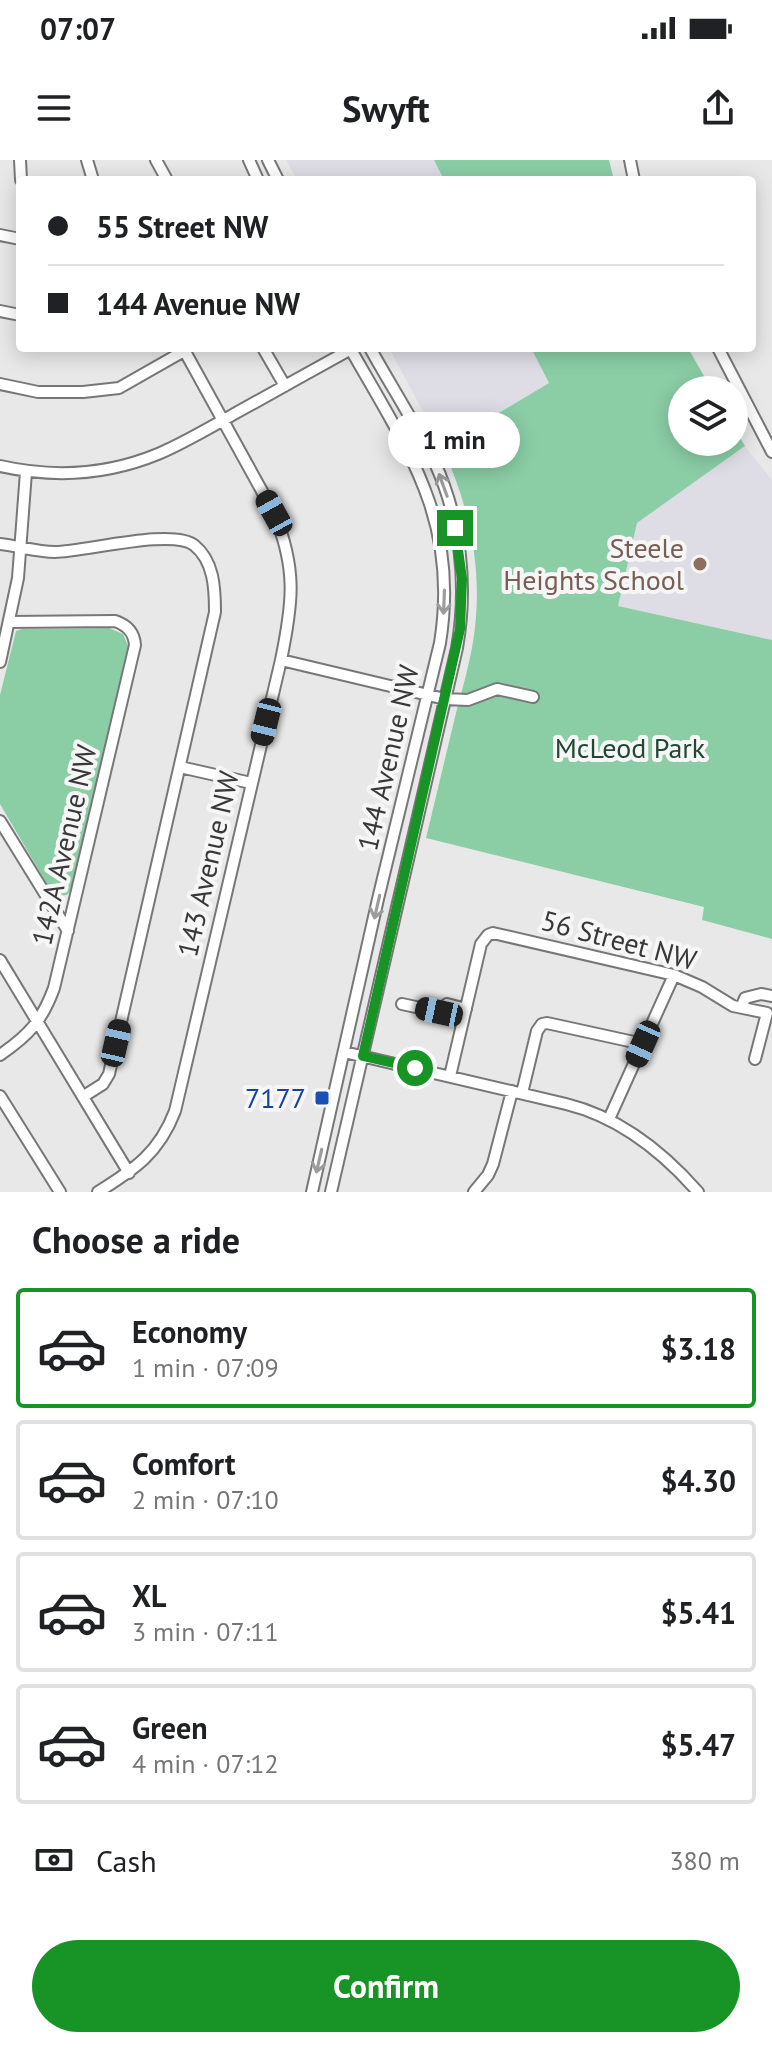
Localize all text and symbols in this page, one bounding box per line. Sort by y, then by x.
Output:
text: 07:07 [40,9,116,48]
text: Swyft [342,85,430,132]
icon: menu [32,86,76,130]
icon: share [696,86,740,130]
text: 55 Street NW [96,207,268,246]
text: 144 Avenue NW [96,284,300,323]
map controls [668,376,748,456]
button: layers [668,376,748,456]
callout: 1 min [389,412,521,468]
text: 1 min [422,423,486,456]
one-way arrow [435,473,449,498]
car [252,486,296,540]
route end [437,510,473,546]
place label: Steele Heights School [503,529,684,598]
marker: Steele Heights School [691,555,709,573]
one-way arrow [437,588,452,615]
street label: 144 Avenue NW [348,661,427,854]
car [249,696,283,748]
park label: McLeod Park [555,729,706,766]
street label: 142A Avenue NW [22,741,105,949]
street label: 143 Avenue NW [168,767,247,960]
one-way arrow [369,894,384,919]
street label: 56 Street NW [538,901,701,978]
car [413,995,465,1029]
car [99,1017,133,1069]
car [622,1017,664,1071]
route start [397,1050,433,1086]
place label: 7177 [245,1079,306,1116]
marker: 7177 [313,1089,331,1107]
one-way arrow [311,1147,326,1173]
text: Choose a ride [32,1216,240,1263]
icon: car [36,1312,108,1384]
text: Economy [132,1312,247,1351]
text: $3.18 [661,1329,736,1368]
text: 1 min · 07:09 [132,1351,279,1384]
icon: car [36,1444,108,1516]
text: Comfort [132,1444,235,1483]
text: $4.30 [661,1461,736,1500]
text: 2 min · 07:10 [132,1483,279,1516]
icon: car [36,1576,108,1648]
text: XL [132,1576,166,1615]
text: $5.41 [661,1593,736,1632]
text: 3 min · 07:11 [132,1615,279,1648]
icon: car [36,1708,108,1780]
text: Green [132,1708,207,1747]
text: $5.47 [661,1725,736,1764]
text: 4 min · 07:12 [132,1747,279,1780]
icon: cash [32,1838,76,1882]
text: Cash [96,1841,157,1880]
text: 380 m [669,1844,740,1877]
button: Confirm [32,1940,740,2032]

